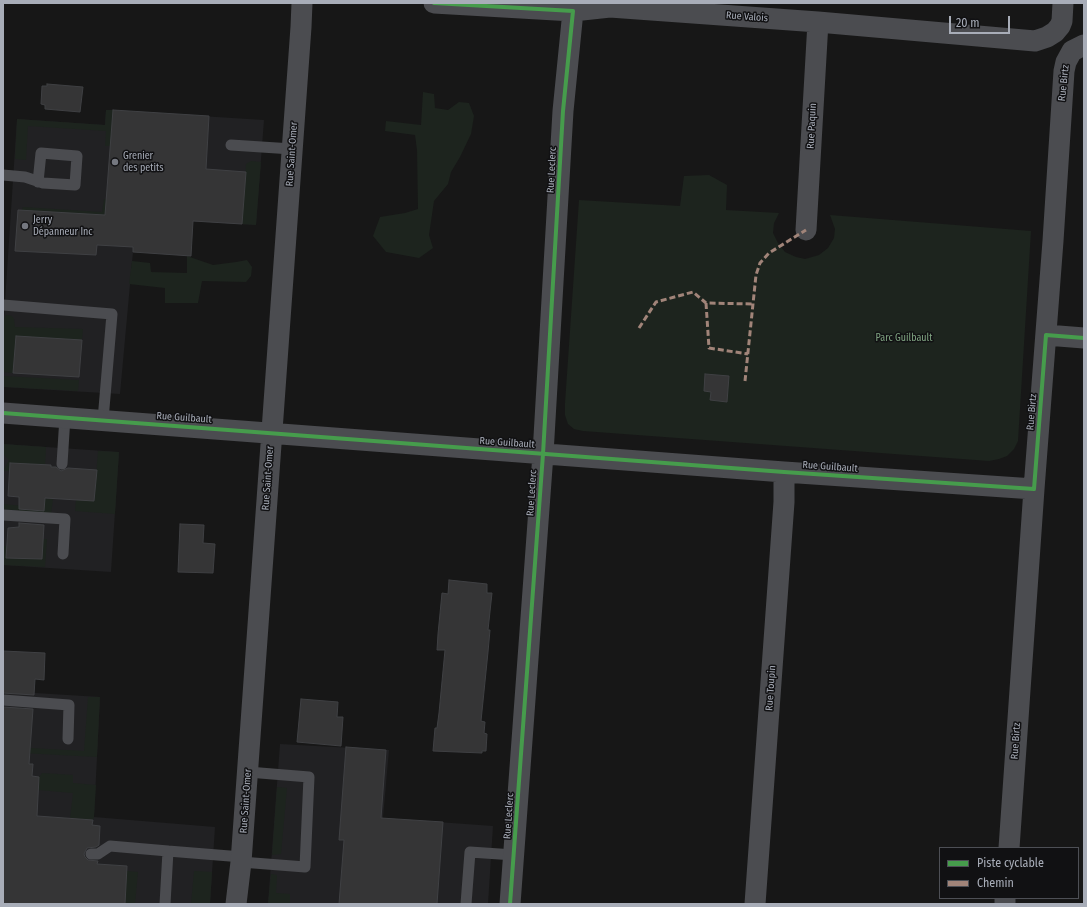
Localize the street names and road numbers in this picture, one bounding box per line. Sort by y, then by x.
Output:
street label: Rue Valois [726,10,768,24]
street label: Rue Birtz [1056,64,1072,102]
street label: Rue Paquin [805,103,819,149]
street label: Rue Saint-Omer [284,121,300,187]
street label: Rue Leclerc [545,147,559,193]
street label: Rue Birtz [1024,393,1040,431]
street label: Rue Guilbault [156,410,212,426]
street label: Rue Guilbault [479,435,535,451]
street label: Rue Saint-Omer [260,445,276,511]
street label: Rue Guilbault [802,459,858,475]
street label: Rue Leclerc [524,469,540,517]
street label: Rue Toupin [763,665,779,711]
street label: Rue Birtz [1009,722,1023,760]
street label: Rue Saint-Omer [238,768,254,834]
street label: Rue Leclerc [501,792,517,840]

